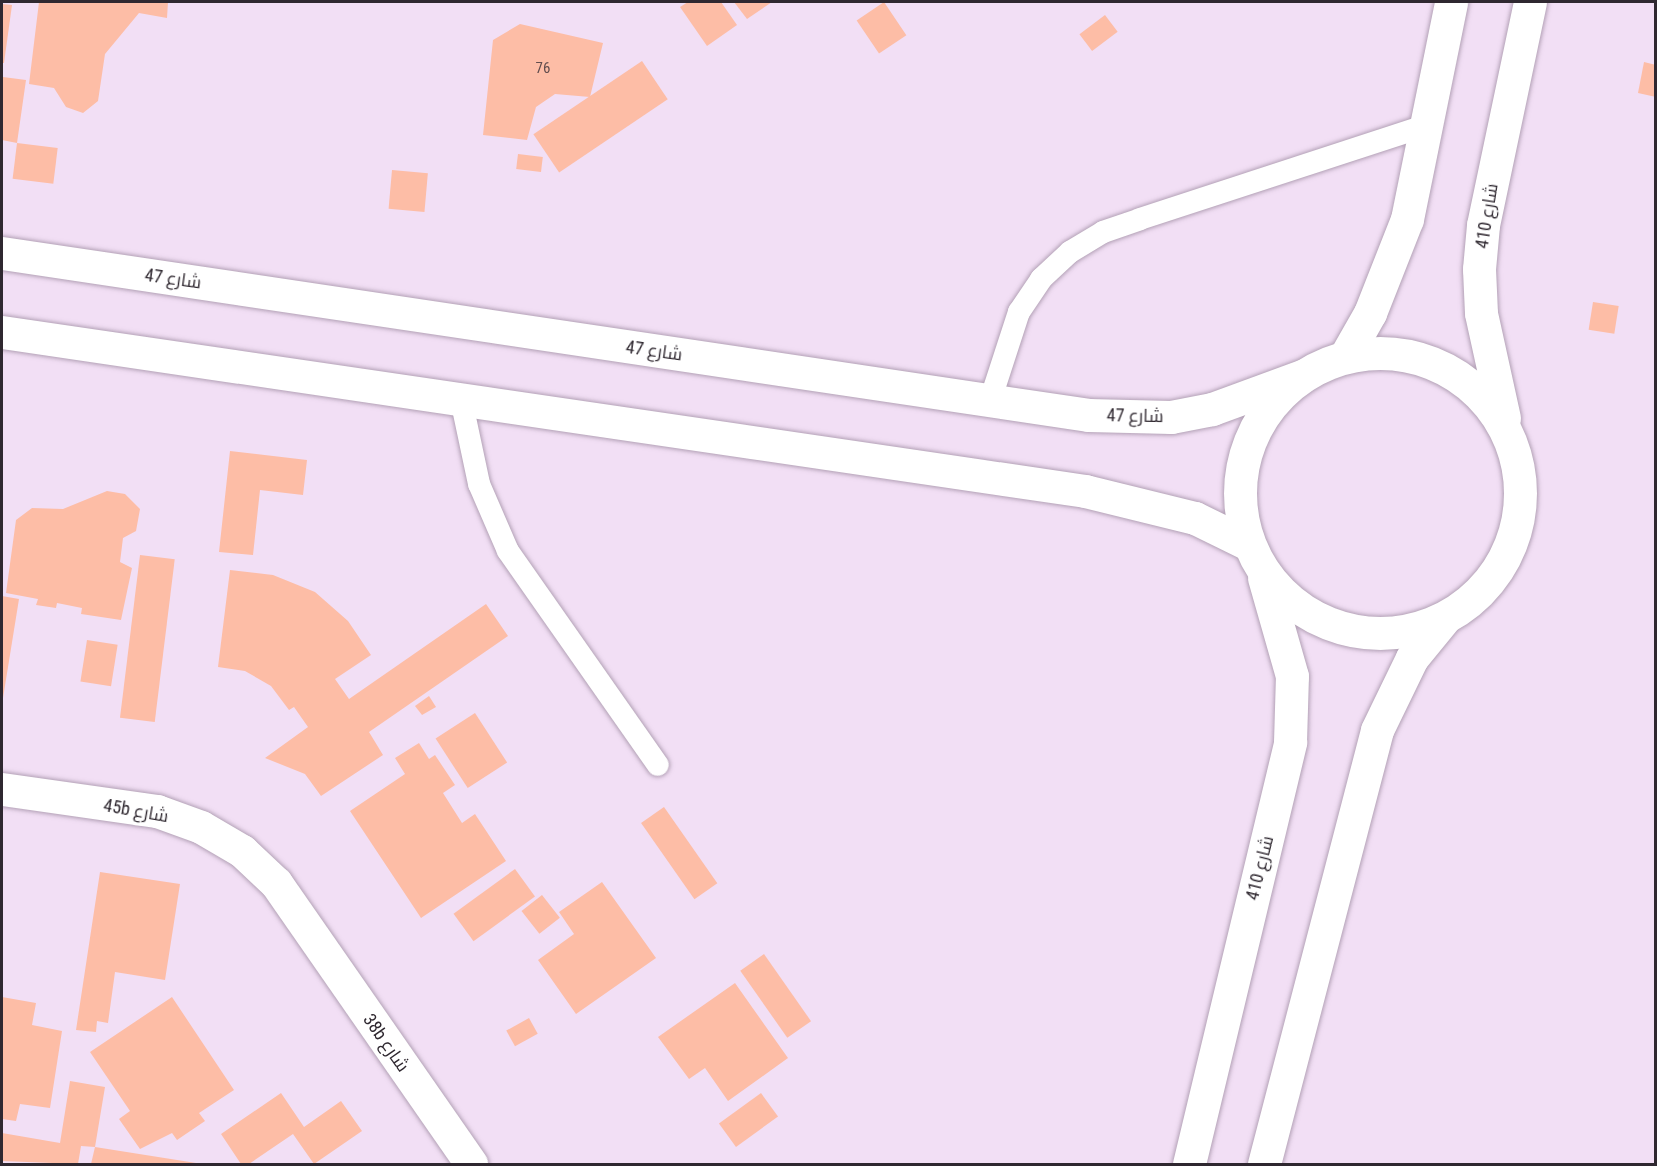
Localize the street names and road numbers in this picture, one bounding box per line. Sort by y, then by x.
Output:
street label: شارع 410 [1471,182,1503,250]
street label: شارع 47 [143,264,203,294]
street label: شارع 47 [624,336,684,366]
street label: شارع 47 [1106,405,1164,427]
street label: 45b شارع [102,795,170,827]
street label: شارع 410 [1242,834,1278,902]
street label: 38b شارع [358,1010,414,1076]

